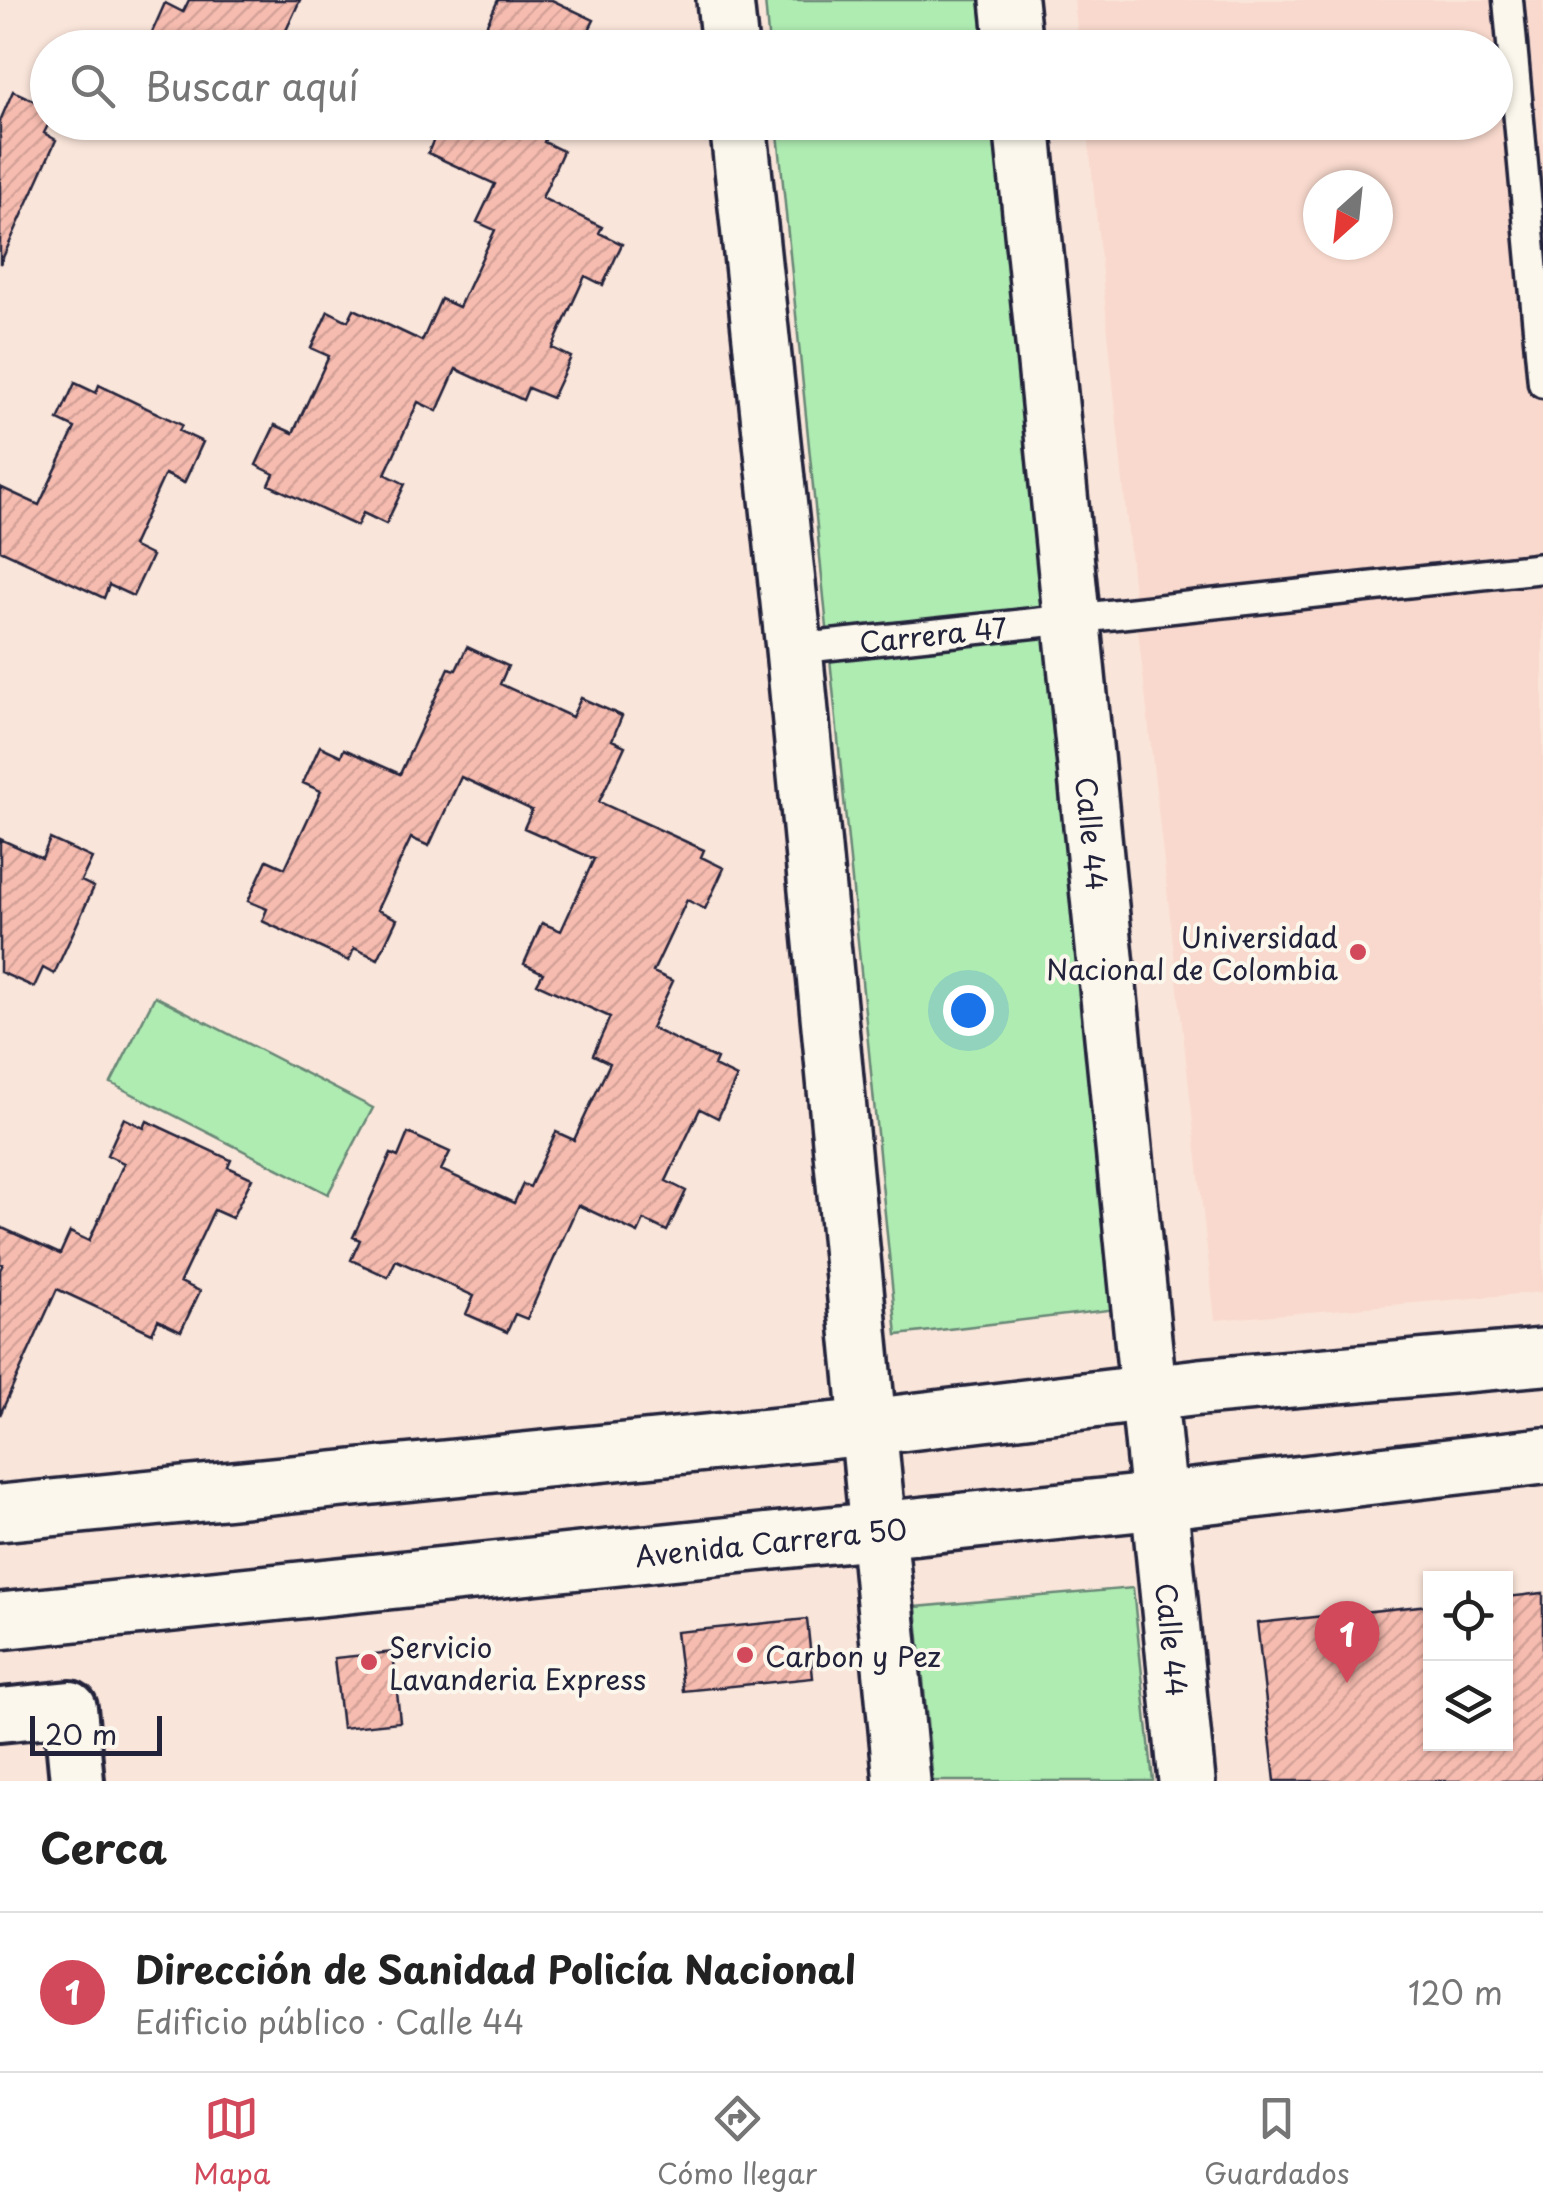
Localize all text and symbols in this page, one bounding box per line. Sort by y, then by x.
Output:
search box [30,30,1513,140]
text: Buscar aquí [145,57,359,114]
icon: search [65,58,120,113]
north arrow [1303,170,1393,260]
street label: Carrera 47 [857,605,1009,663]
street label: Calle 44 [1066,775,1120,892]
place label: Universidad Nacional de Colombia [1046,915,1339,990]
marker: Universidad Nacional de Colombia [1347,941,1369,963]
your location [943,985,994,1036]
street label: Avenida Carrera 50 [633,1506,909,1577]
map controls [1423,1571,1513,1751]
button: locate [1423,1571,1513,1661]
street label: Calle 44 [1146,1581,1200,1698]
pin: 1 [1314,1600,1380,1683]
place label: Servicio Lavanderia Express [389,1625,646,1700]
place label: Carbon y Pez [765,1634,941,1677]
marker: Carbon y Pez [734,1644,756,1666]
marker: Servicio Lavanderia Express [358,1651,380,1673]
button: layers [1423,1661,1513,1751]
scale bar [30,1711,162,1756]
text: 20 m [45,1712,117,1755]
text: Cerca [40,1815,167,1878]
text: Dirección de Sanidad Policía Nacional [135,1940,856,1997]
text: 1 [65,1968,80,2016]
text: 120 m [1408,1968,1503,2016]
text: Edificio público · Calle 44 [135,1997,525,2045]
tab: Mapa [193,2091,270,2194]
tab: Cómo llegar [657,2091,817,2194]
tab: Guardados [1204,2091,1350,2194]

